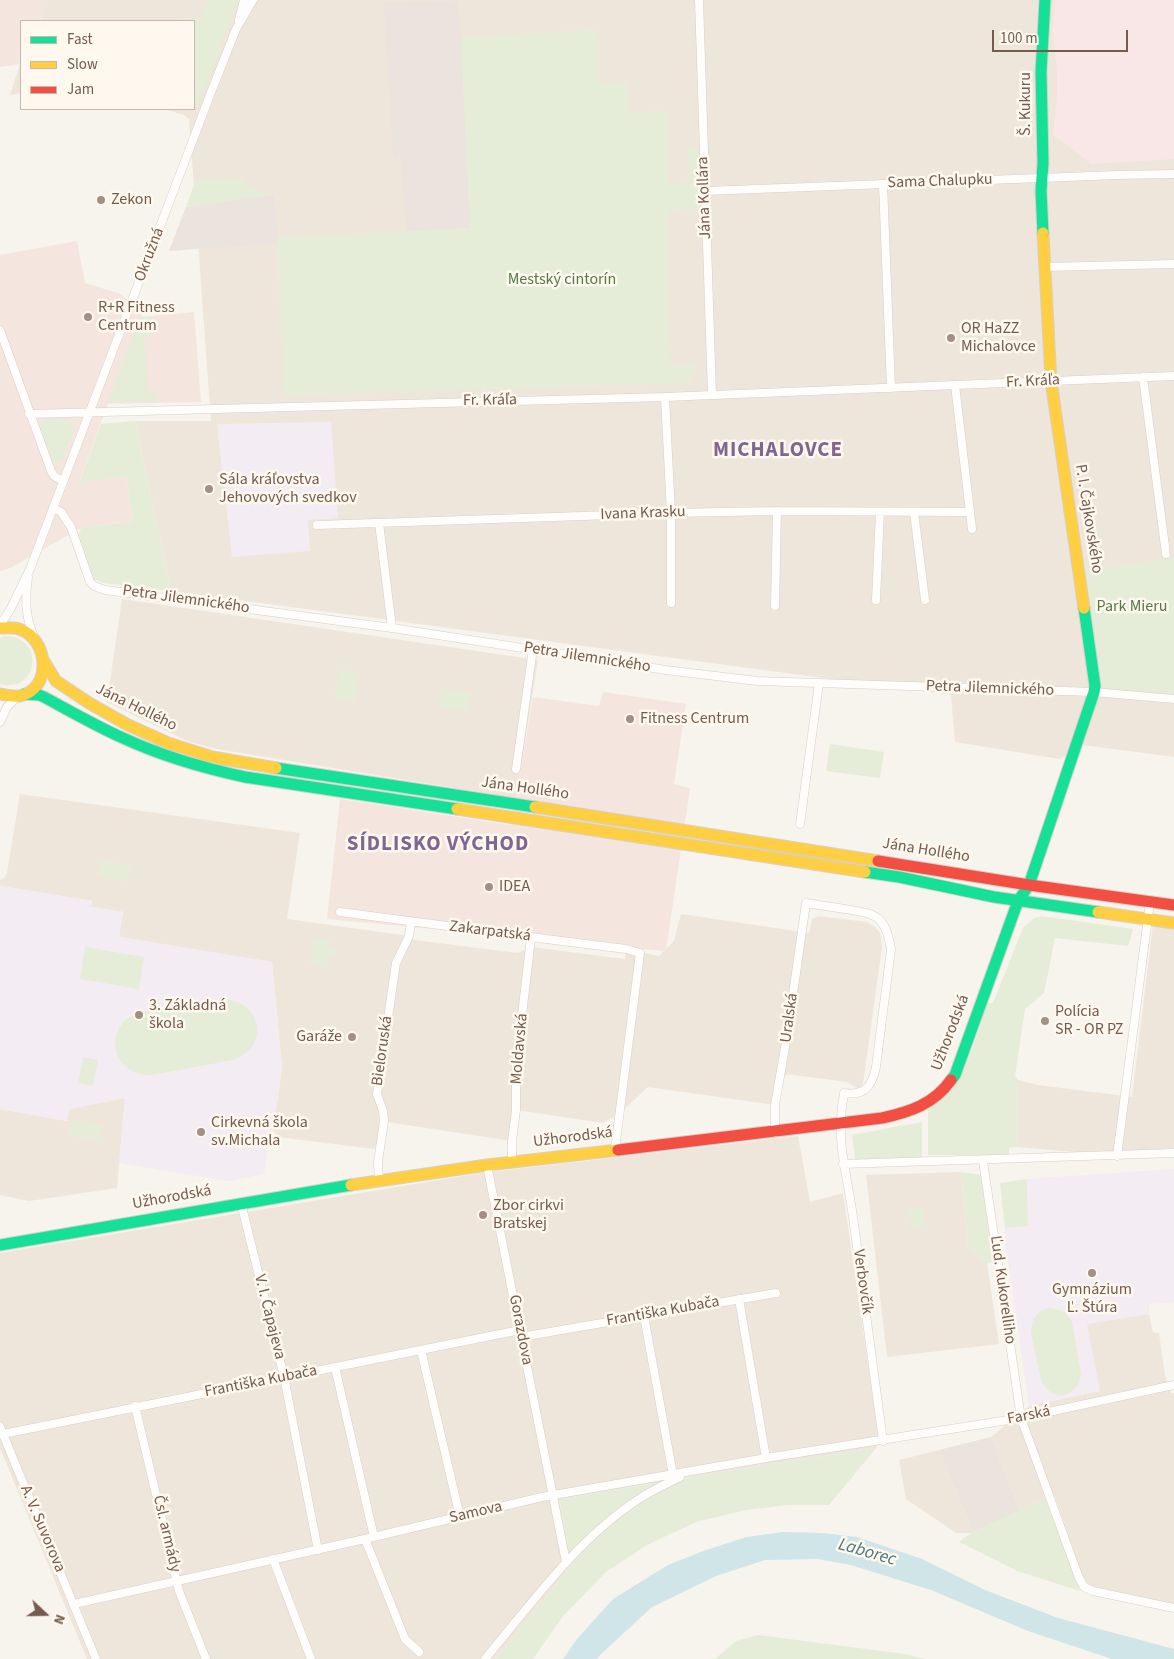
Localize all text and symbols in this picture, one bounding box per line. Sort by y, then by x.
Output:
legend [20,20,195,110]
scale bar [994,20,1130,52]
text: 100 m [1000,28,1038,49]
text: Fast [67,29,93,50]
text: Slow [67,54,98,75]
street label: Š. Kukuru [1016,72,1036,136]
text: Jam [67,79,94,100]
street label: Jána Kollára [694,156,716,240]
street label: Sama Chalupku [887,171,993,193]
place label: Zekon [111,190,152,210]
marker: Zekon [95,194,107,206]
street label: Okružná [131,225,169,285]
park label: Mestský cintorín [508,270,616,290]
place label: R+R Fitness Centrum [98,298,175,336]
marker: R+R Fitness Centrum [82,311,94,323]
place label: OR HaZZ Michalovce [961,319,1036,357]
marker: OR HaZZ Michalovce [945,332,957,344]
street label: Fr. Kráľa [1006,371,1060,393]
street label: Fr. Kráľa [463,391,517,411]
district label: MICHALOVCE [712,438,844,464]
street label: P. I. Čajkovského [1070,463,1106,575]
place label: Sála kráľovstva Jehovových svedkov [219,470,357,508]
marker: Sála kráľovstva Jehovových svedkov [203,483,215,495]
street label: Ivana Krasku [600,503,686,525]
street label: Petra Jilemnického [121,582,251,618]
park label: Park Mieru [1097,597,1167,617]
street label: Petra Jilemnického [522,638,652,678]
street label: Petra Jilemnického [926,677,1054,701]
street label: Jána Hollého [92,680,180,736]
place label: Fitness Centrum [640,709,749,729]
marker: Fitness Centrum [624,713,636,725]
street label: Jána Hollého [480,773,570,805]
district label: SÍDLISKO VÝCHOD [345,832,531,858]
street label: Jána Hollého [881,835,971,867]
place label: IDEA [499,877,530,897]
marker: IDEA [483,881,495,893]
street label: Zakarpatská [448,917,532,947]
street label: Uralská [777,992,803,1044]
street label: Užhorodská [928,992,974,1074]
place label: 3. Základná škola [149,996,226,1034]
place label: Polícia SR - OR PZ [1055,1002,1123,1040]
marker: 3. Základná škola [133,1009,145,1021]
street label: Moldavská [507,1013,533,1085]
street label: Bieloruská [369,1015,397,1087]
marker: Polícia SR - OR PZ [1039,1015,1051,1027]
place label: Garáže [296,1027,342,1047]
marker: Garáže [346,1031,358,1043]
place label: Cirkevná škola sv.Michala [211,1113,308,1151]
street label: Užhorodská [532,1124,614,1152]
marker: Cirkevná škola sv.Michala [195,1126,207,1138]
street label: Užhorodská [131,1182,213,1214]
place label: Zbor cirkvi Bratskej [493,1196,564,1234]
marker: Zbor cirkvi Bratskej [477,1209,489,1221]
street label: Ľud. Kukorelliho [985,1234,1019,1346]
street label: Verbovčík [848,1248,876,1316]
marker: Gymnázium Ľ. Štúra [1086,1267,1098,1279]
street label: V. I. Čapajeva [249,1273,289,1361]
place label: Gymnázium Ľ. Štúra [1052,1280,1132,1318]
street label: Gorazdova [504,1293,536,1367]
street label: Františka Kubača [605,1293,721,1331]
street label: Františka Kubača [203,1362,319,1402]
street label: Farská [1006,1402,1052,1430]
street label: A. V. Suvorova [15,1483,69,1575]
street label: Čsl. armády [148,1494,184,1574]
street label: Samova [448,1498,504,1528]
water label: Laborec [836,1534,898,1572]
north arrow [20,1589,70,1639]
text: N [48,1611,70,1627]

